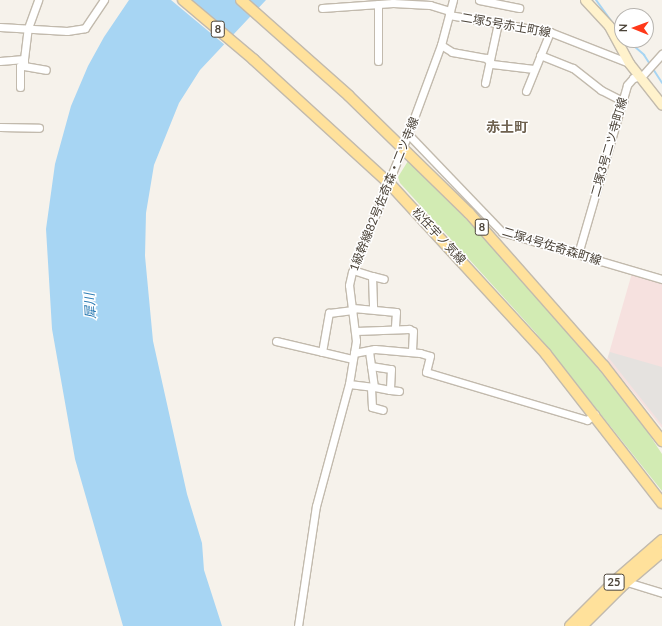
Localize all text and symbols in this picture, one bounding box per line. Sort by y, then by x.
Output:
north arrow [614,8,654,48]
street label: 二塚5号赤土町線 [460,10,552,40]
road number: 8 [210,20,226,38]
text: N [616,23,629,32]
street label: 二塚3号二ツ寺町線 [588,96,630,198]
street label: 1級幹線82号佐奇森・二ツ寺線 [346,115,422,273]
district label: 赤土町 [486,119,528,135]
street label: 松任宇ノ気線 [409,205,469,267]
road number: 8 [474,218,490,236]
street label: 二塚4号佐奇森町線 [501,224,603,268]
water label: 犀川 [82,293,98,319]
road number: 25 [603,573,625,591]

